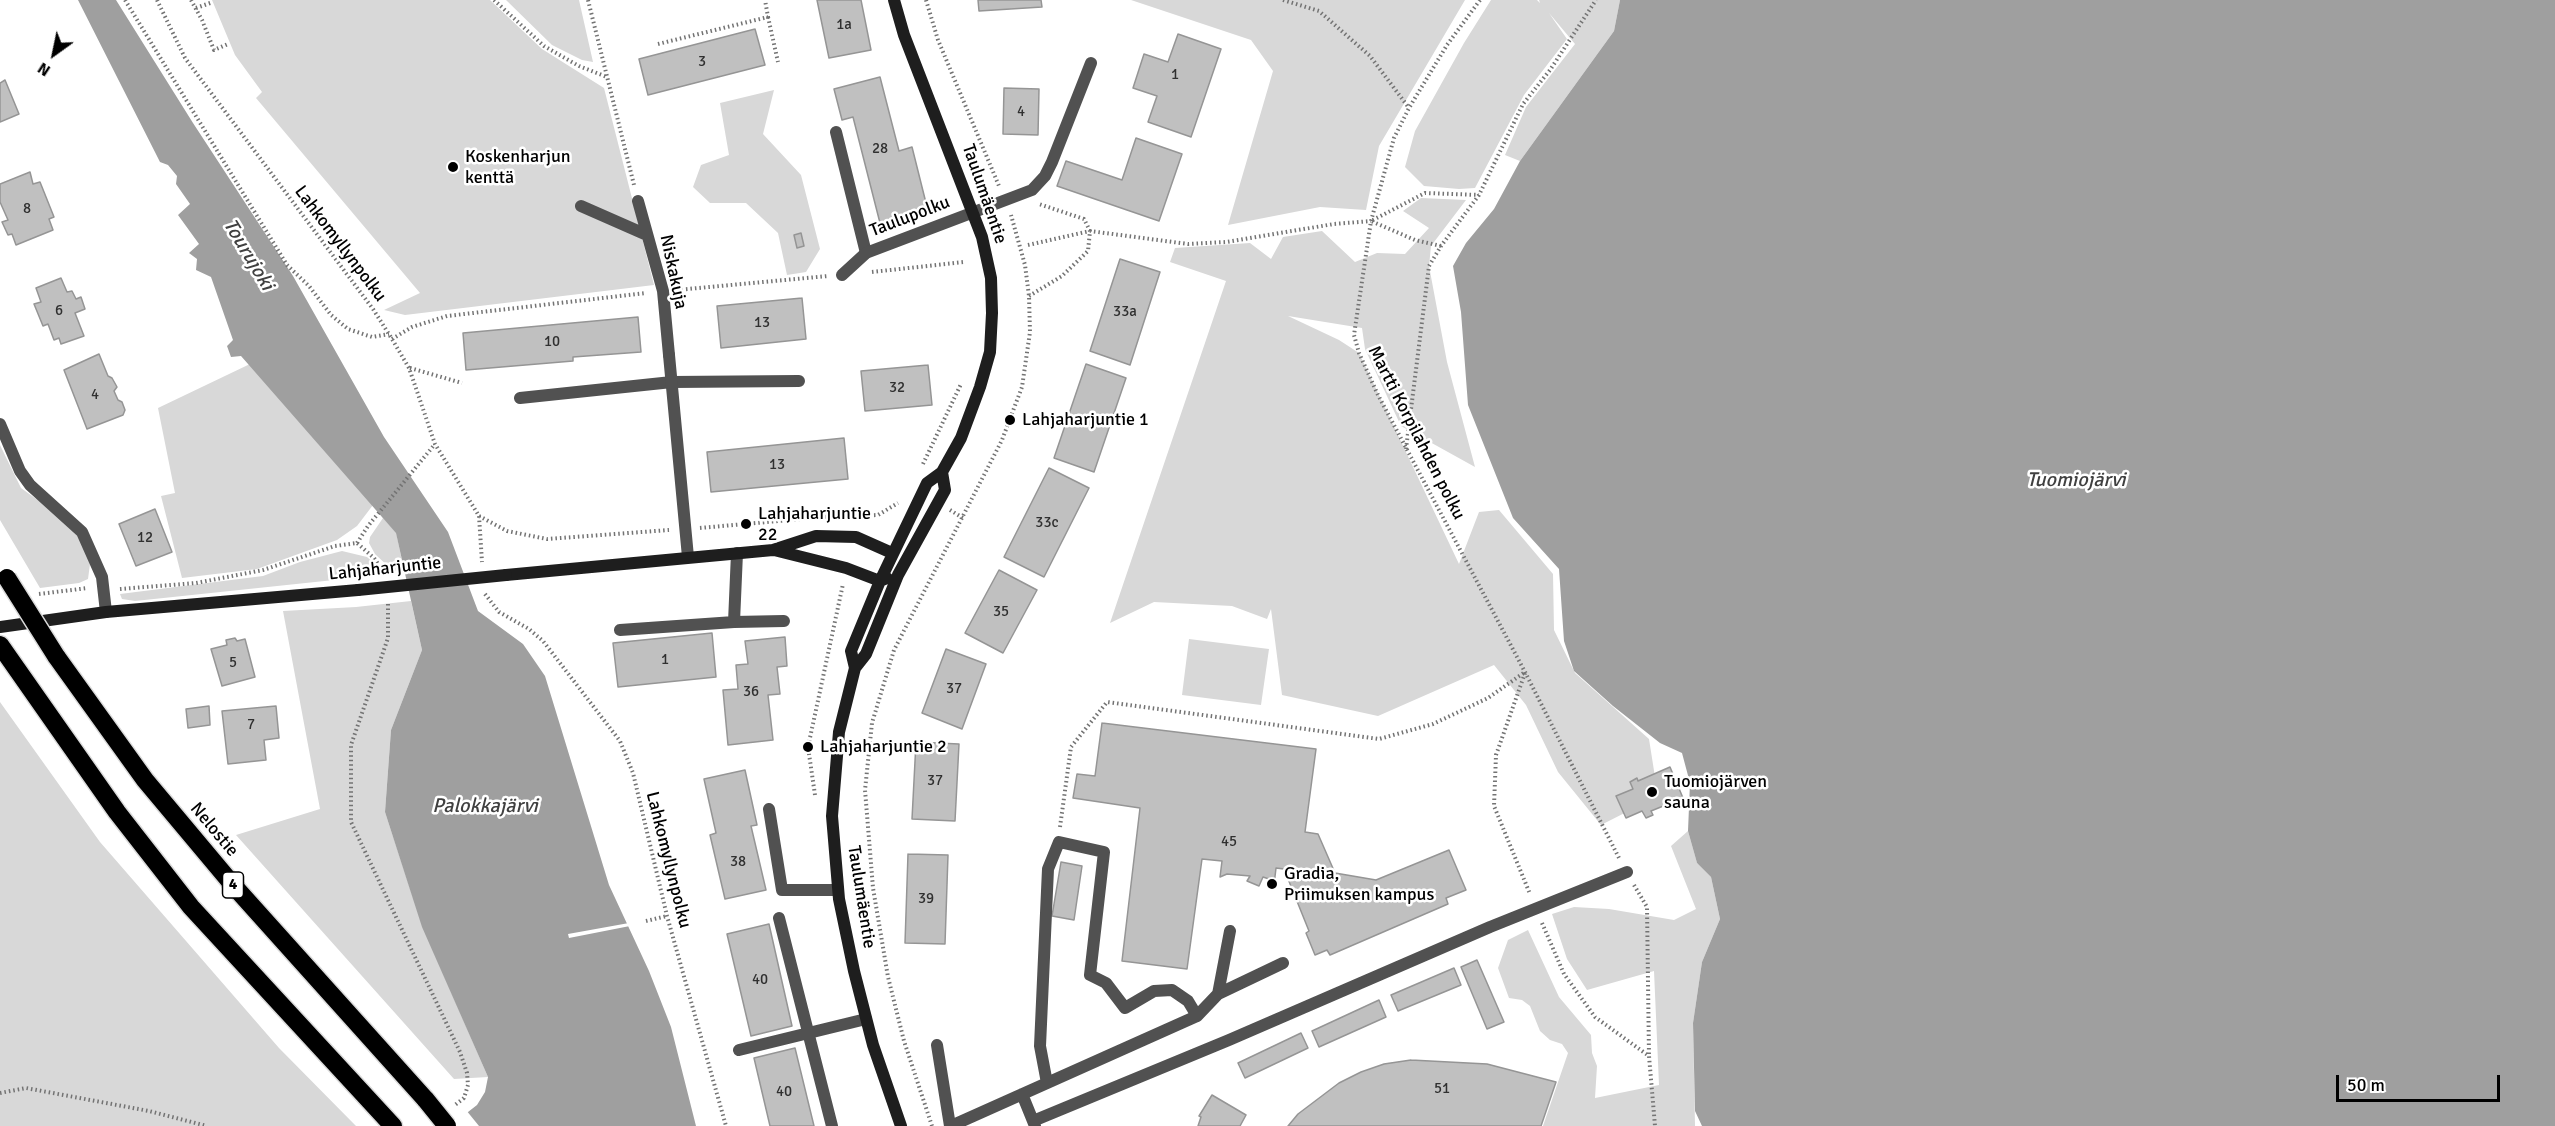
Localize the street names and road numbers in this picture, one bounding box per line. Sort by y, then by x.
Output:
street label: Taulumäentie [957,141,1011,247]
street label: Lahkomyllynpolku [289,182,391,306]
street label: Taulupolku [867,192,953,242]
street label: Niskakuja [655,233,691,311]
street label: Martti Korpilahden polku [1363,342,1469,524]
street label: Lahjaharjuntie [328,552,442,586]
street label: Lahkomyllynpolku [641,790,695,930]
street label: Nelostie [185,799,243,861]
street label: Taulumäentie [842,844,880,950]
road number: 4 [222,872,244,898]

